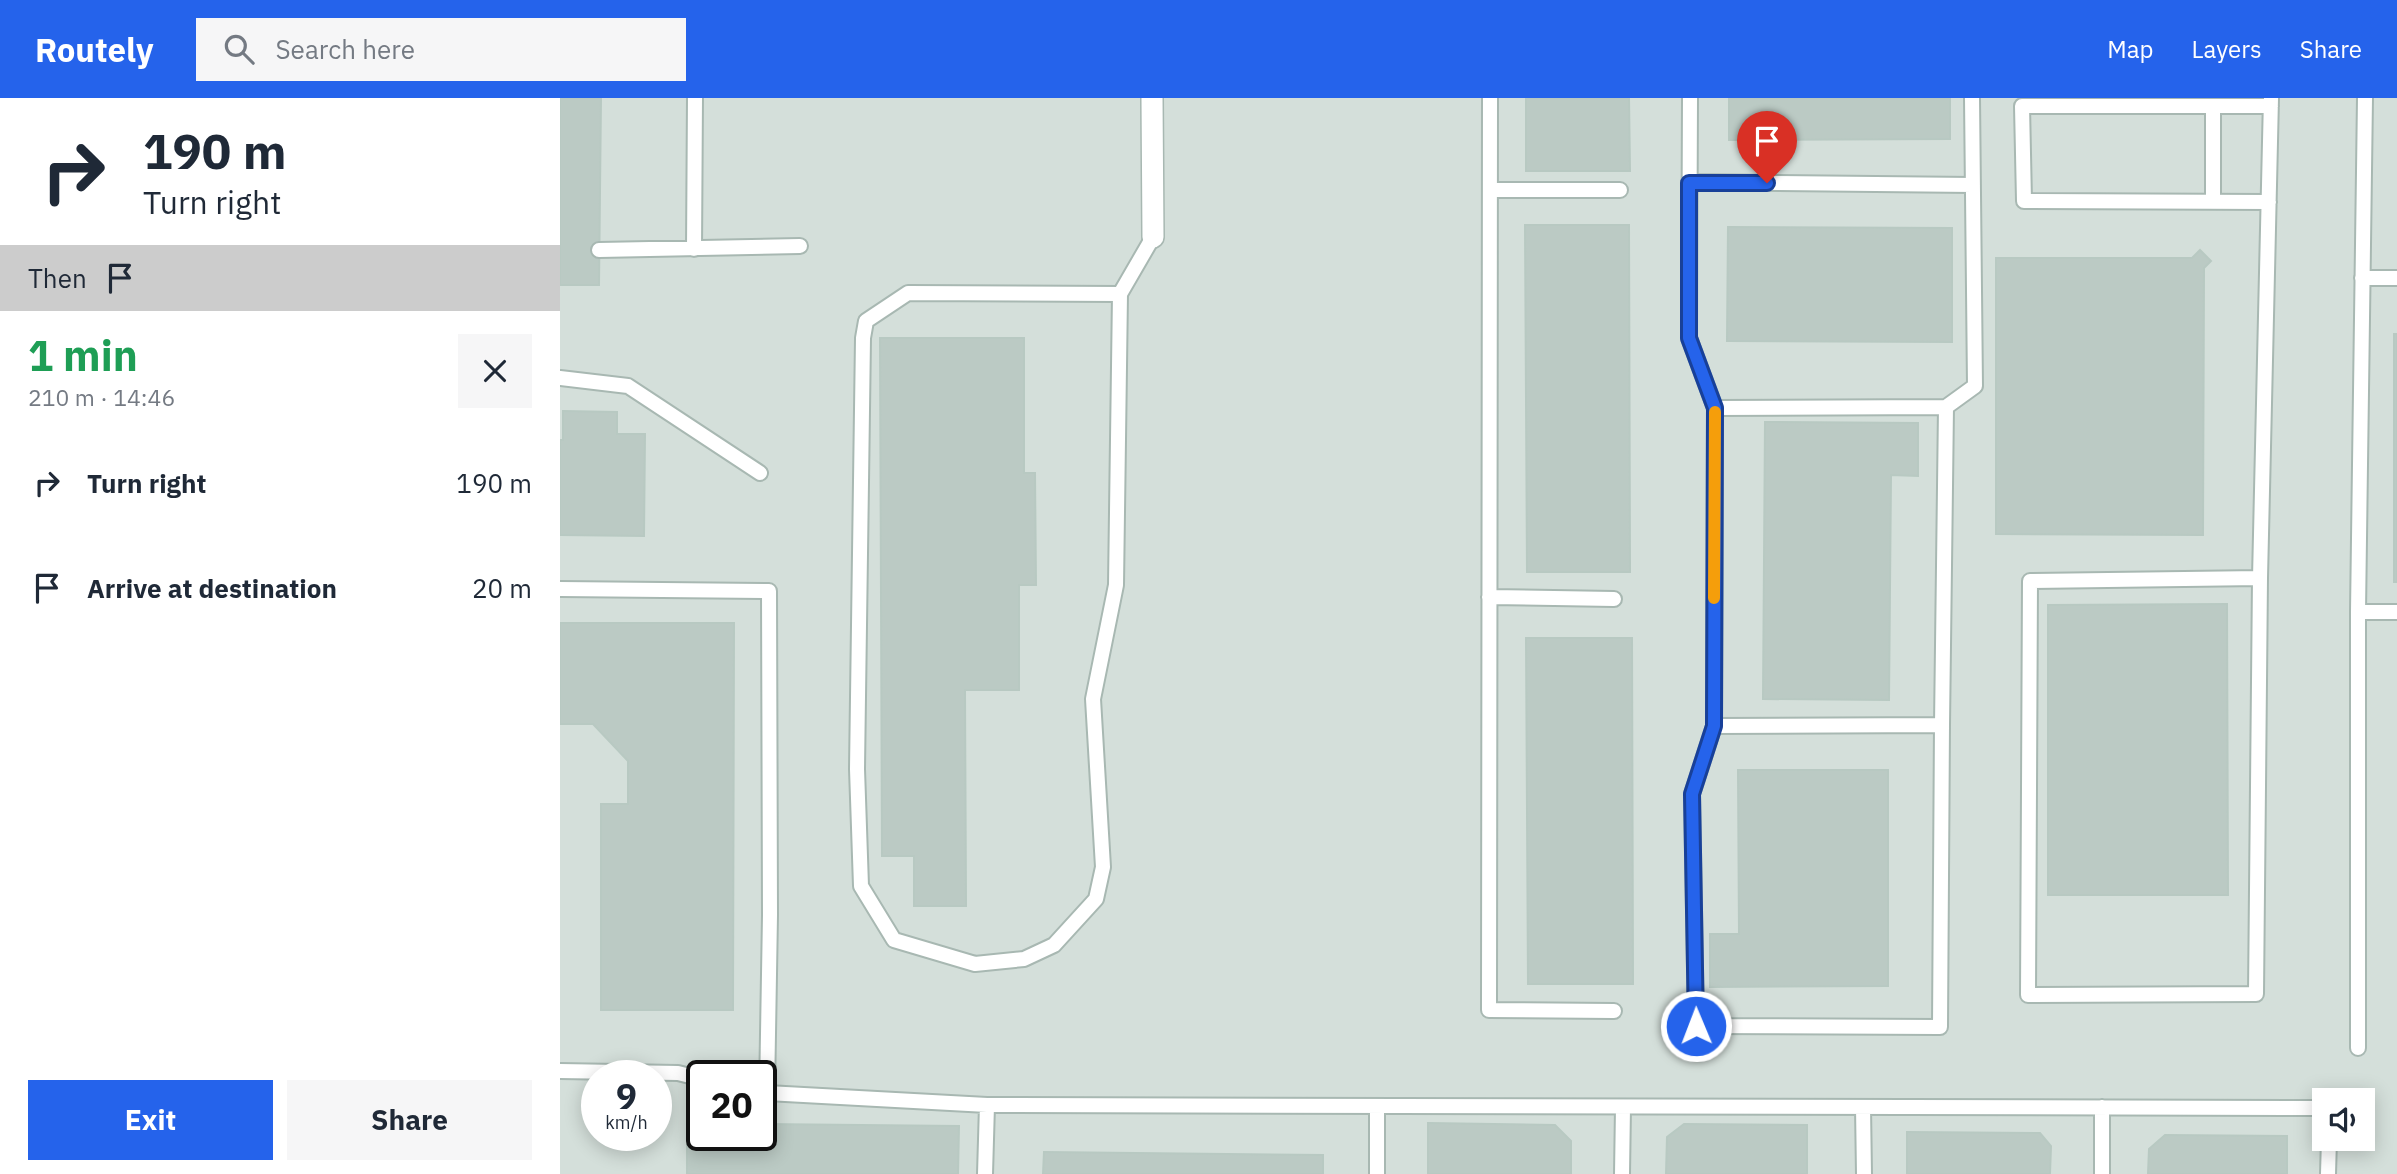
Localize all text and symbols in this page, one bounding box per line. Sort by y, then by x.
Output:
search box [196,18,686,81]
text: Routely [35,28,154,71]
icon: search [220,30,258,68]
text: Search here [276,32,415,66]
text: Map [2107,33,2154,65]
text: Layers [2192,33,2262,65]
text: Share [2300,33,2362,65]
pin [1737,111,1797,183]
text: 190 m [143,119,287,182]
icon: arrive [1748,122,1786,160]
icon: right [28,126,119,217]
text: Turn right [143,181,281,223]
icon: arrive [101,259,139,297]
text: Then [28,261,87,295]
text: 1 min [28,328,138,383]
button: close [458,334,532,408]
text: 210 m · 14:46 [28,382,175,412]
icon: right [28,464,66,502]
text: Turn right [87,466,206,500]
text: 190 m [456,466,532,500]
icon: arrive [28,569,66,607]
text: Arrive at destination [87,571,337,605]
text: 20 m [472,571,532,605]
position arrow [1659,989,1733,1063]
speed limit sign: 20 [686,1060,777,1151]
text: 9 [616,1073,637,1119]
button: Exit [28,1080,273,1160]
button: Share [287,1080,532,1160]
map controls [2312,1088,2375,1151]
button: sound [2312,1088,2375,1151]
text: km/h [605,1111,648,1134]

